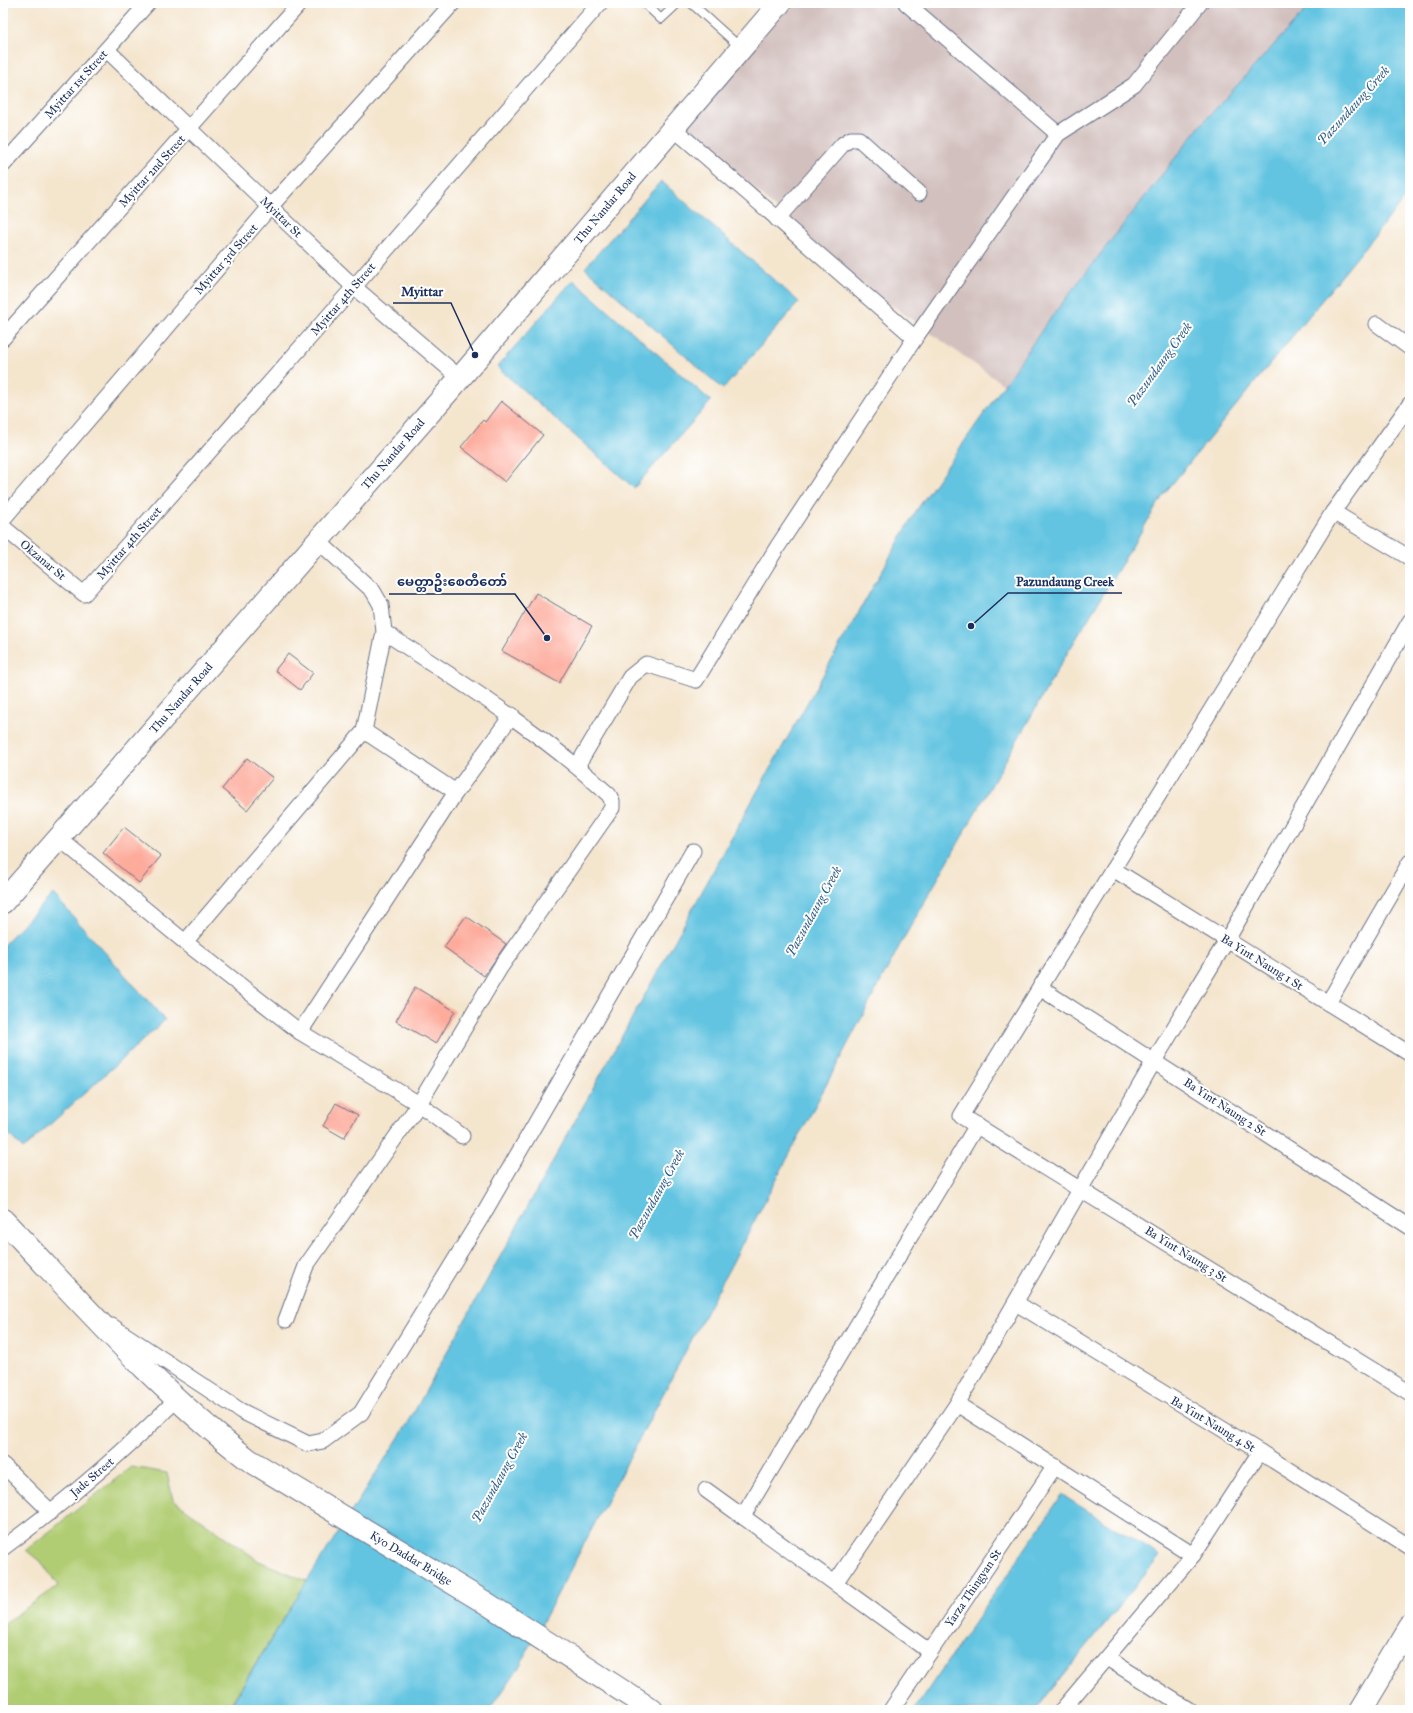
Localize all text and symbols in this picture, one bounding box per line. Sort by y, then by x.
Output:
street label: Myittar 1st Street [42,46,111,121]
water label: Pazundaung Creek [1314,63,1394,148]
street label: Myittar 2nd Street [116,131,189,210]
street label: Thu Nandar Road [571,169,639,247]
street label: Myittar St [257,194,305,241]
street label: Myittar 3rd Street [191,220,261,297]
street label: Myittar 4th Street [308,259,379,338]
callout: Myittar [393,278,451,303]
text: Myittar [401,284,444,300]
water label: Pazundaung Creek [1124,319,1196,410]
street label: Thu Nandar Road [359,416,427,492]
street label: Myittar 4th Street [94,503,165,582]
street label: Okzanar St [17,537,69,584]
callout: Pazundaung Creek [1008,568,1122,593]
callout: မေတ္တာဦးစေတီတော် [389,569,515,594]
text: မေတ္တာဦးစေတီတော် [397,572,507,592]
text: Pazundaung Creek [1016,574,1115,590]
street label: Thu Nandar Road [147,660,215,736]
water label: Pazundaung Creek [782,863,845,959]
street label: Ba Yint Naung 1 St [1218,931,1306,994]
street label: Ba Yint Naung 2 St [1181,1075,1269,1140]
water label: Pazundaung Creek [625,1146,688,1242]
street label: Ba Yint Naung 3 St [1142,1223,1230,1286]
street label: Ba Yint Naung 4 St [1168,1393,1258,1456]
water label: Pazundaung Creek [468,1429,531,1525]
street label: Jade Street [66,1454,118,1502]
street label: Kyo Daddar Bridge [367,1528,455,1589]
street label: Yarza Thingyan St [942,1546,1005,1630]

